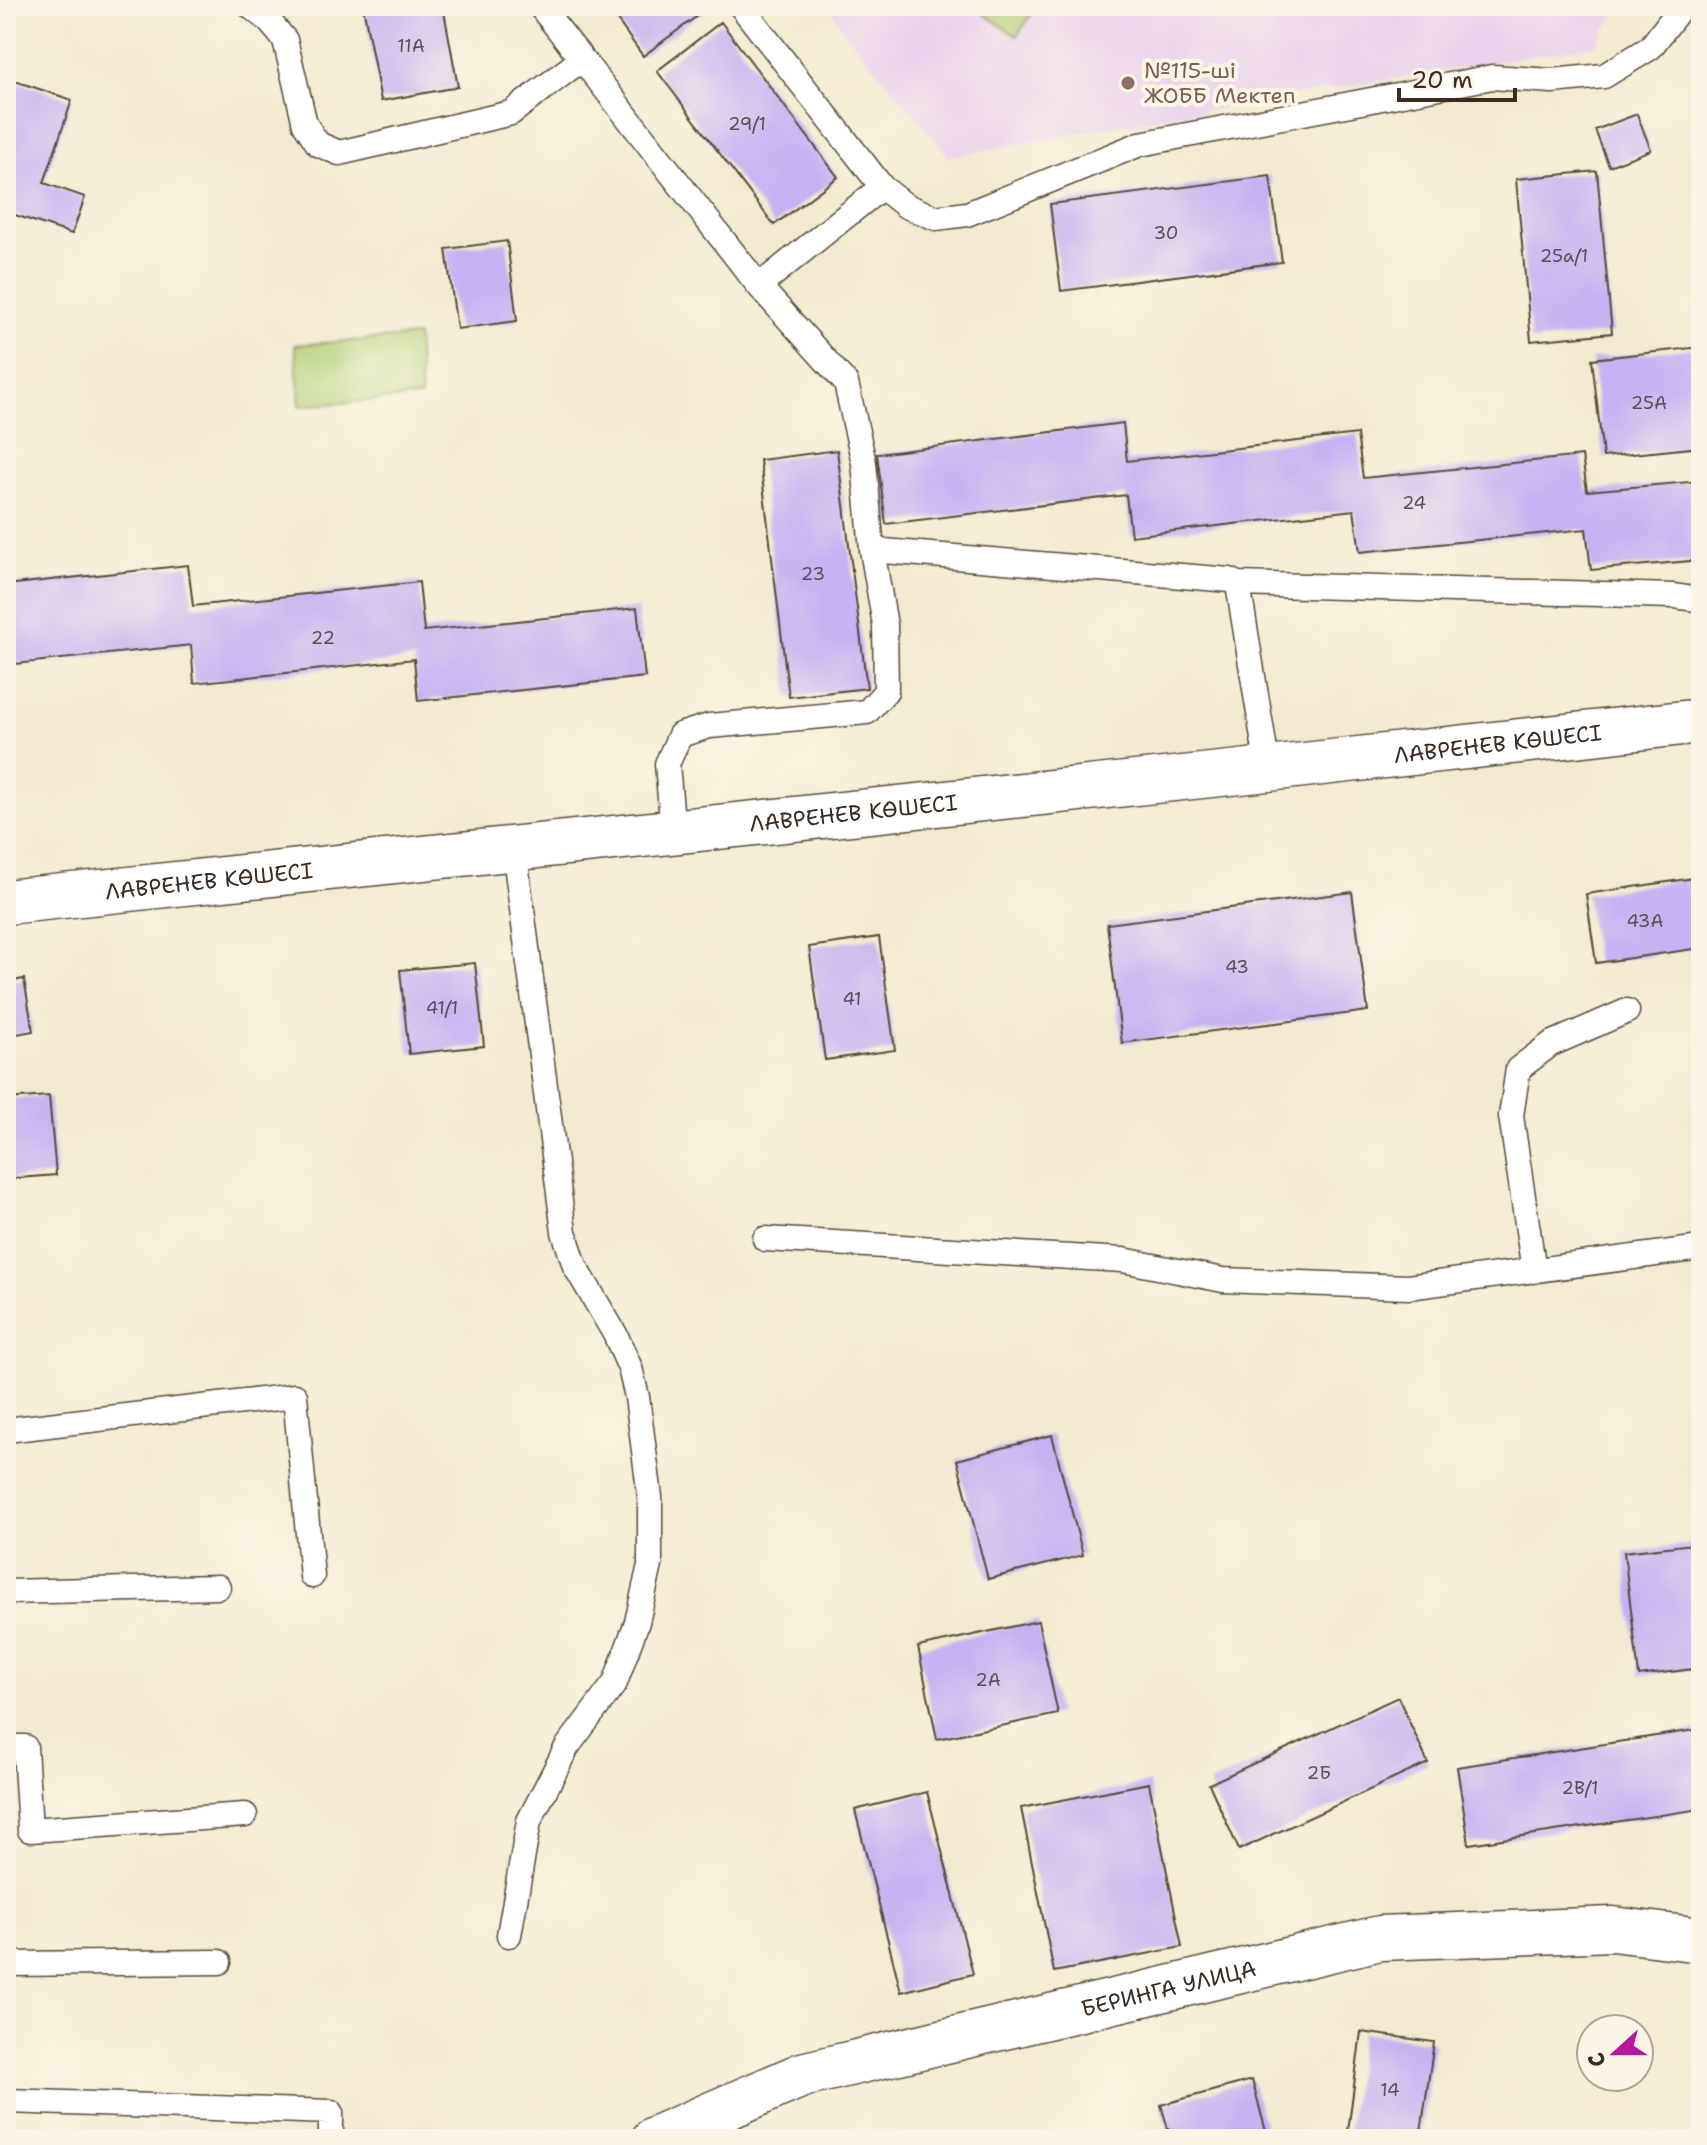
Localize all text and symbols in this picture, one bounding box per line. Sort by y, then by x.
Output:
house number: 11А [397,34,425,58]
scale bar [1399,52,1515,102]
place label: №115-ші ЖОББ Мектеп [1144,56,1295,110]
text: 20 m [1411,64,1473,96]
marker: №115-ші ЖОББ Мектеп [1119,74,1137,92]
house number: 29/1 [728,112,766,136]
house number: 30 [1154,221,1178,245]
house number: 25а/1 [1540,244,1588,268]
house number: 25А [1631,391,1667,415]
house number: 24 [1402,491,1426,515]
house number: 23 [801,562,825,586]
house number: 22 [311,626,335,650]
street label: ЛАВРЕНЕВ КӨШЕСІ [1392,718,1603,770]
street label: ЛАВРЕНЕВ КӨШЕСІ [748,788,959,839]
street label: ЛАВРЕНЕВ КӨШЕСІ [104,856,314,906]
house number: 43А [1626,909,1664,933]
house number: 43 [1225,955,1249,979]
house number: 41 [842,987,862,1011]
house number: 41/1 [426,996,458,1020]
house number: 2А [975,1668,1001,1692]
house number: 2Б [1307,1761,1331,1785]
house number: 2В/1 [1562,1776,1598,1800]
street label: БЕРИНГА УЛИЦА [1078,1954,1259,2023]
north arrow [1575,2013,1655,2093]
text: С [1581,2048,1613,2071]
house number: 14 [1380,2078,1400,2102]

